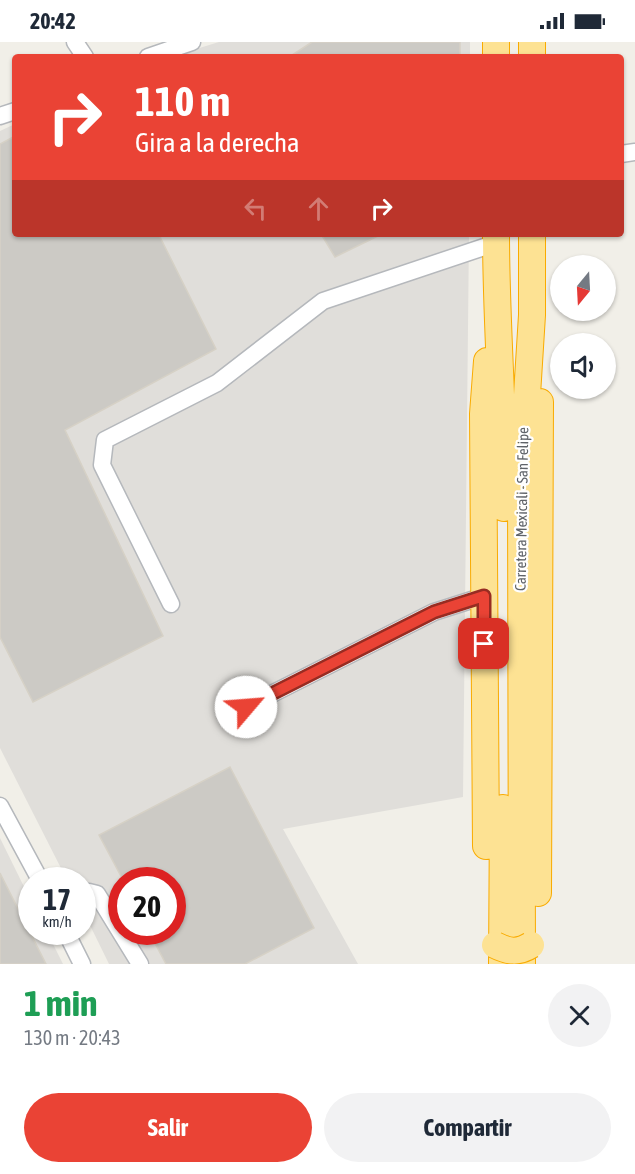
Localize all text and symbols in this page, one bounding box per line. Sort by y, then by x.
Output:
text: 20:42 [30,8,76,34]
text: 110 m [135,77,230,125]
icon: right [36,78,114,156]
text: Gira a la derecha [135,127,300,158]
icon: left [239,192,272,225]
icon: ahead [302,192,335,225]
icon: right [365,192,398,225]
north arrow [550,255,616,321]
map controls [550,255,616,399]
button: sound [550,333,616,399]
street label: Carretera Mexicali - San Felipe [512,427,531,591]
pin [458,618,509,669]
icon: arrive [467,627,500,660]
position arrow [214,675,278,739]
speed limit sign: 20 [108,867,186,945]
text: 17 [43,882,71,916]
text: km/h [42,913,72,930]
text: 1 min [24,982,98,1024]
button: close [548,984,611,1047]
text: 130 m · 20:43 [24,1026,121,1049]
button: Salir [24,1093,312,1162]
button: Compartir [324,1093,611,1162]

